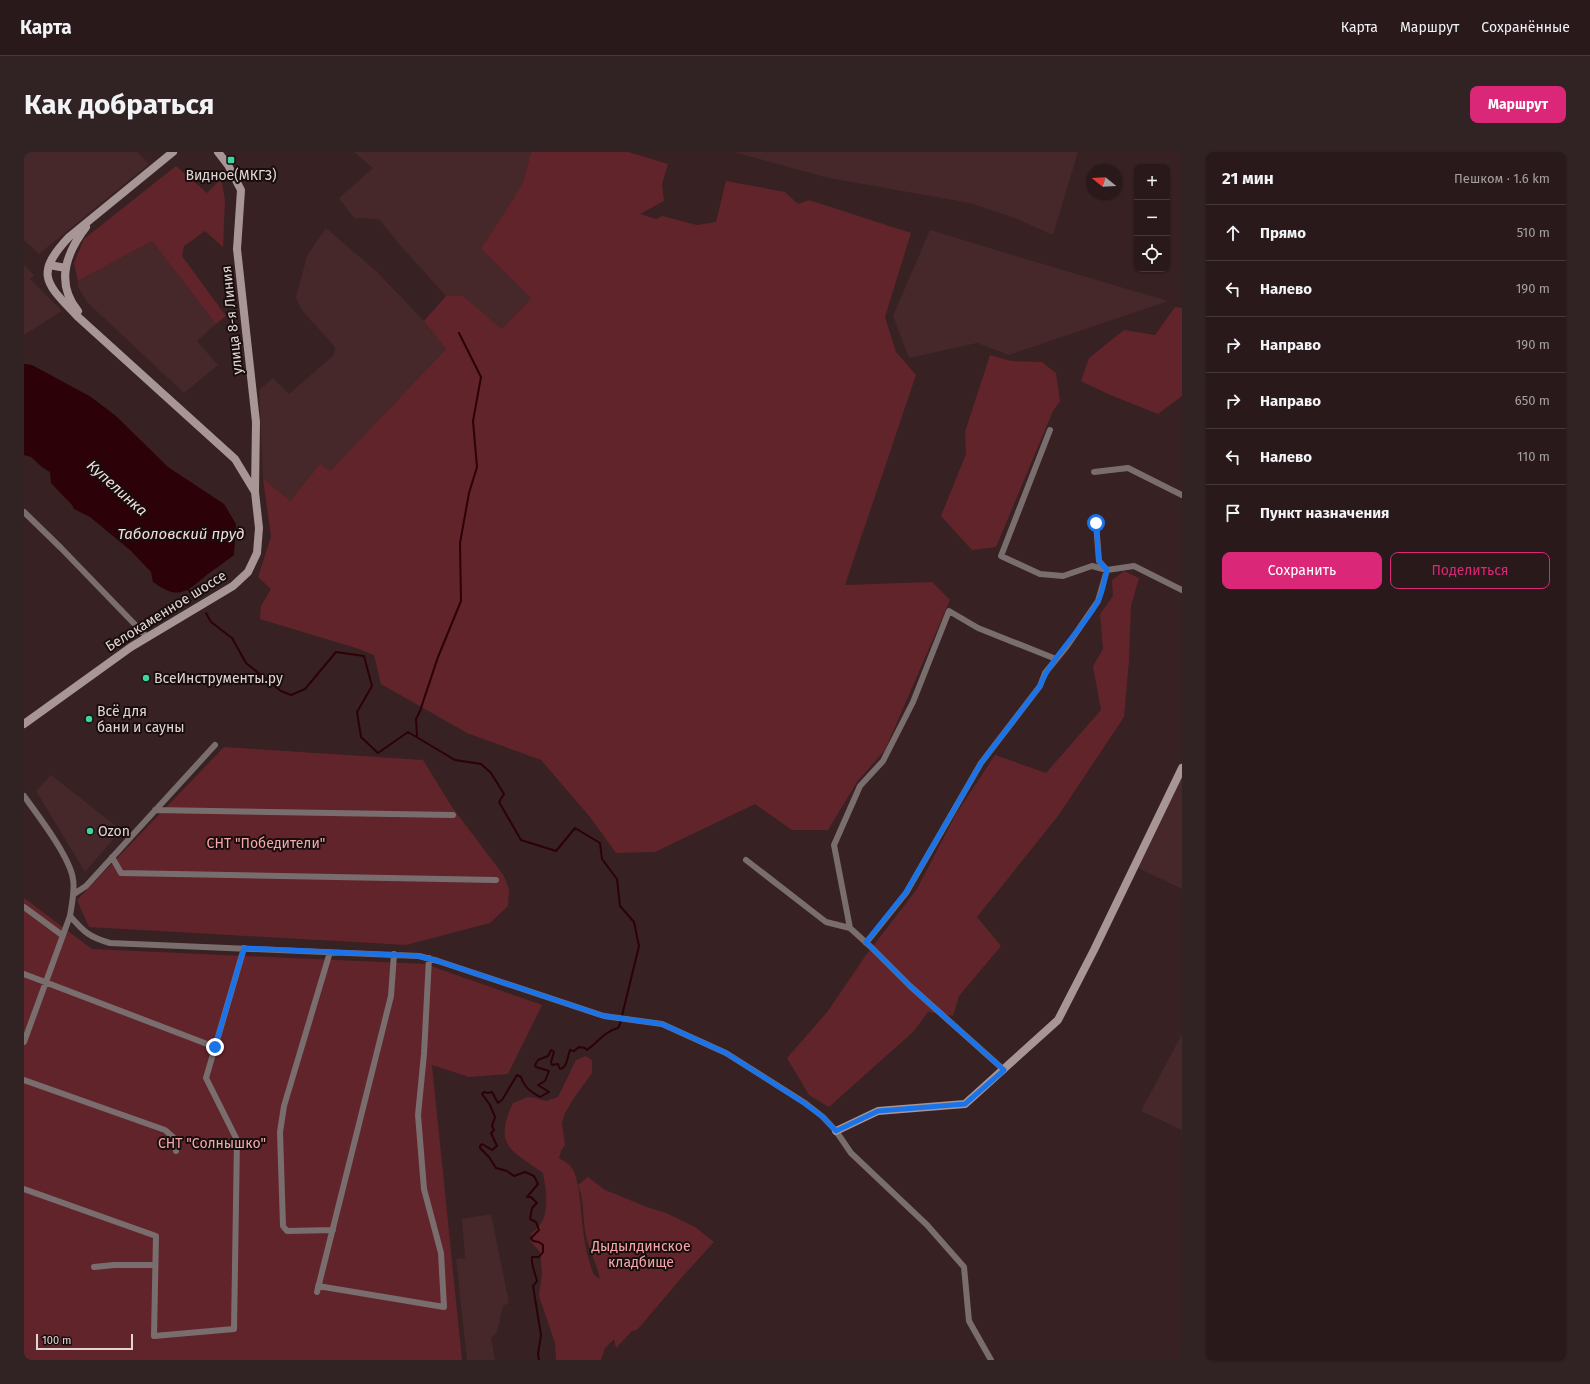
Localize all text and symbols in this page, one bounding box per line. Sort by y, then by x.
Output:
text: Карта [20,16,72,39]
text: Карта [1341,19,1378,36]
text: Маршрут [1400,19,1459,36]
text: Сохранённые [1481,19,1570,36]
button: Маршрут [1470,86,1566,123]
text: Как добраться [24,88,214,121]
marker: Видное(МКГЗ) [226,155,236,165]
north arrow [1086,164,1122,200]
map controls [1134,164,1170,272]
button: + [1134,164,1170,200]
place label: Видное(МКГЗ) [185,167,277,184]
text: 21 мин [1222,168,1274,189]
text: Пешком · 1.6 km [1454,171,1550,186]
button: − [1134,200,1170,236]
icon: ahead [1222,222,1244,244]
text: Прямо [1260,224,1306,242]
text: 510 m [1517,225,1550,240]
button: locate [1134,236,1170,272]
street label: улица 8-я Линия [218,265,246,375]
icon: left [1222,278,1244,300]
text: Налево [1260,280,1312,298]
text: 190 m [1516,281,1550,296]
icon: right [1222,334,1244,356]
text: Направо [1260,336,1321,354]
text: 190 m [1516,337,1550,352]
icon: right [1222,390,1244,412]
text: Направо [1260,392,1321,410]
text: 650 m [1515,393,1550,408]
icon: left [1222,446,1244,468]
text: Налево [1260,448,1312,466]
text: 110 m [1517,449,1550,464]
water label: Купелинка [83,456,151,520]
icon: arrive [1222,502,1244,524]
text: Пункт назначения [1260,504,1389,522]
route start [1087,514,1105,532]
water label: Таболовский пруд [117,525,245,543]
button: Сохранить [1222,552,1382,589]
button: Поделиться [1390,552,1550,589]
street label: Белокаменное шоссе [102,567,230,655]
place label: ВсеИнструменты.ру [154,670,283,687]
marker: ВсеИнструменты.ру [141,673,151,683]
place label: Всё для бани и сауны [97,703,185,736]
marker: Всё для бани и сауны [84,714,94,724]
place label: Ozon [98,823,130,840]
marker: Ozon [85,826,95,836]
park label: СНТ "Победители" [207,835,325,852]
route end [206,1038,224,1056]
park label: СНТ "Солнышко" [158,1135,266,1152]
park label: Дыдылдинское кладбище [590,1238,691,1271]
scale bar [36,1332,133,1351]
text: 100 m [42,1334,71,1347]

